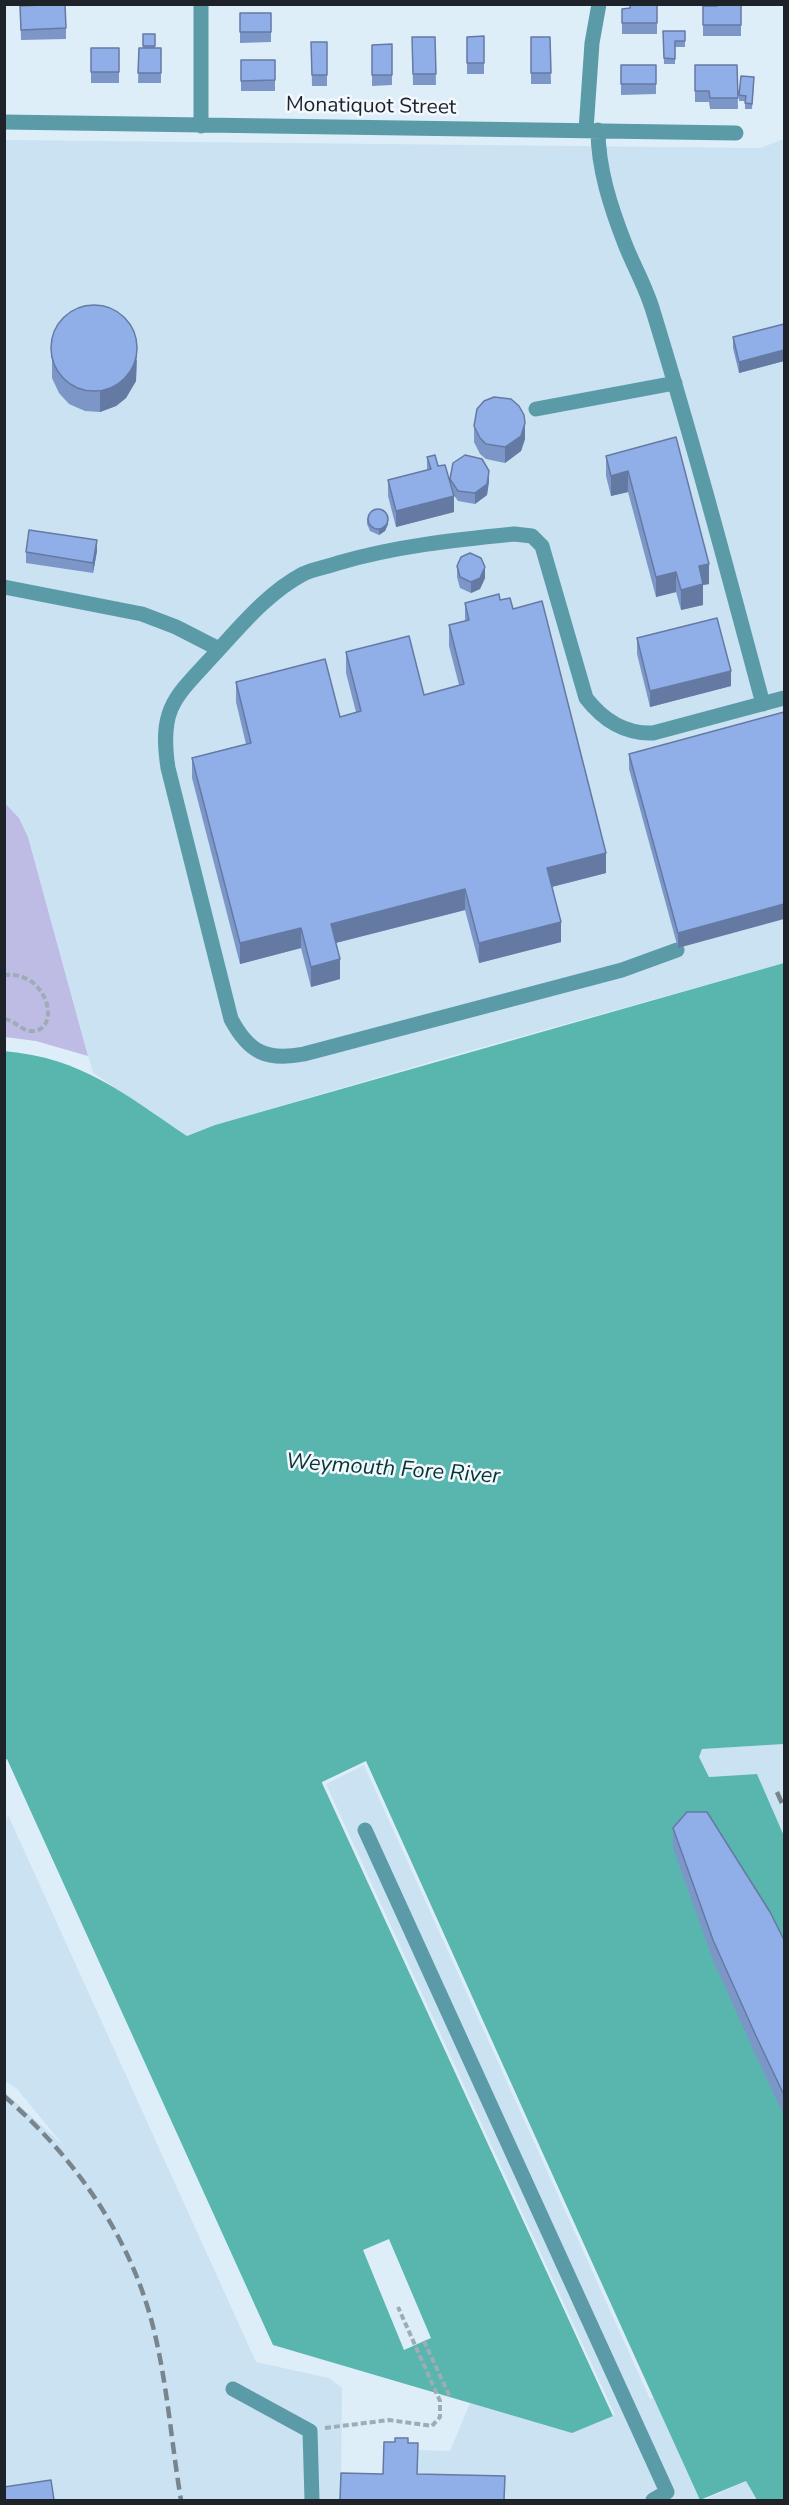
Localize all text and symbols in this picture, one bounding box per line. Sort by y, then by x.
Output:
street label: Monatiquot Street [286,93,456,121]
water label: Weymouth Fore River [285,1449,501,1491]

